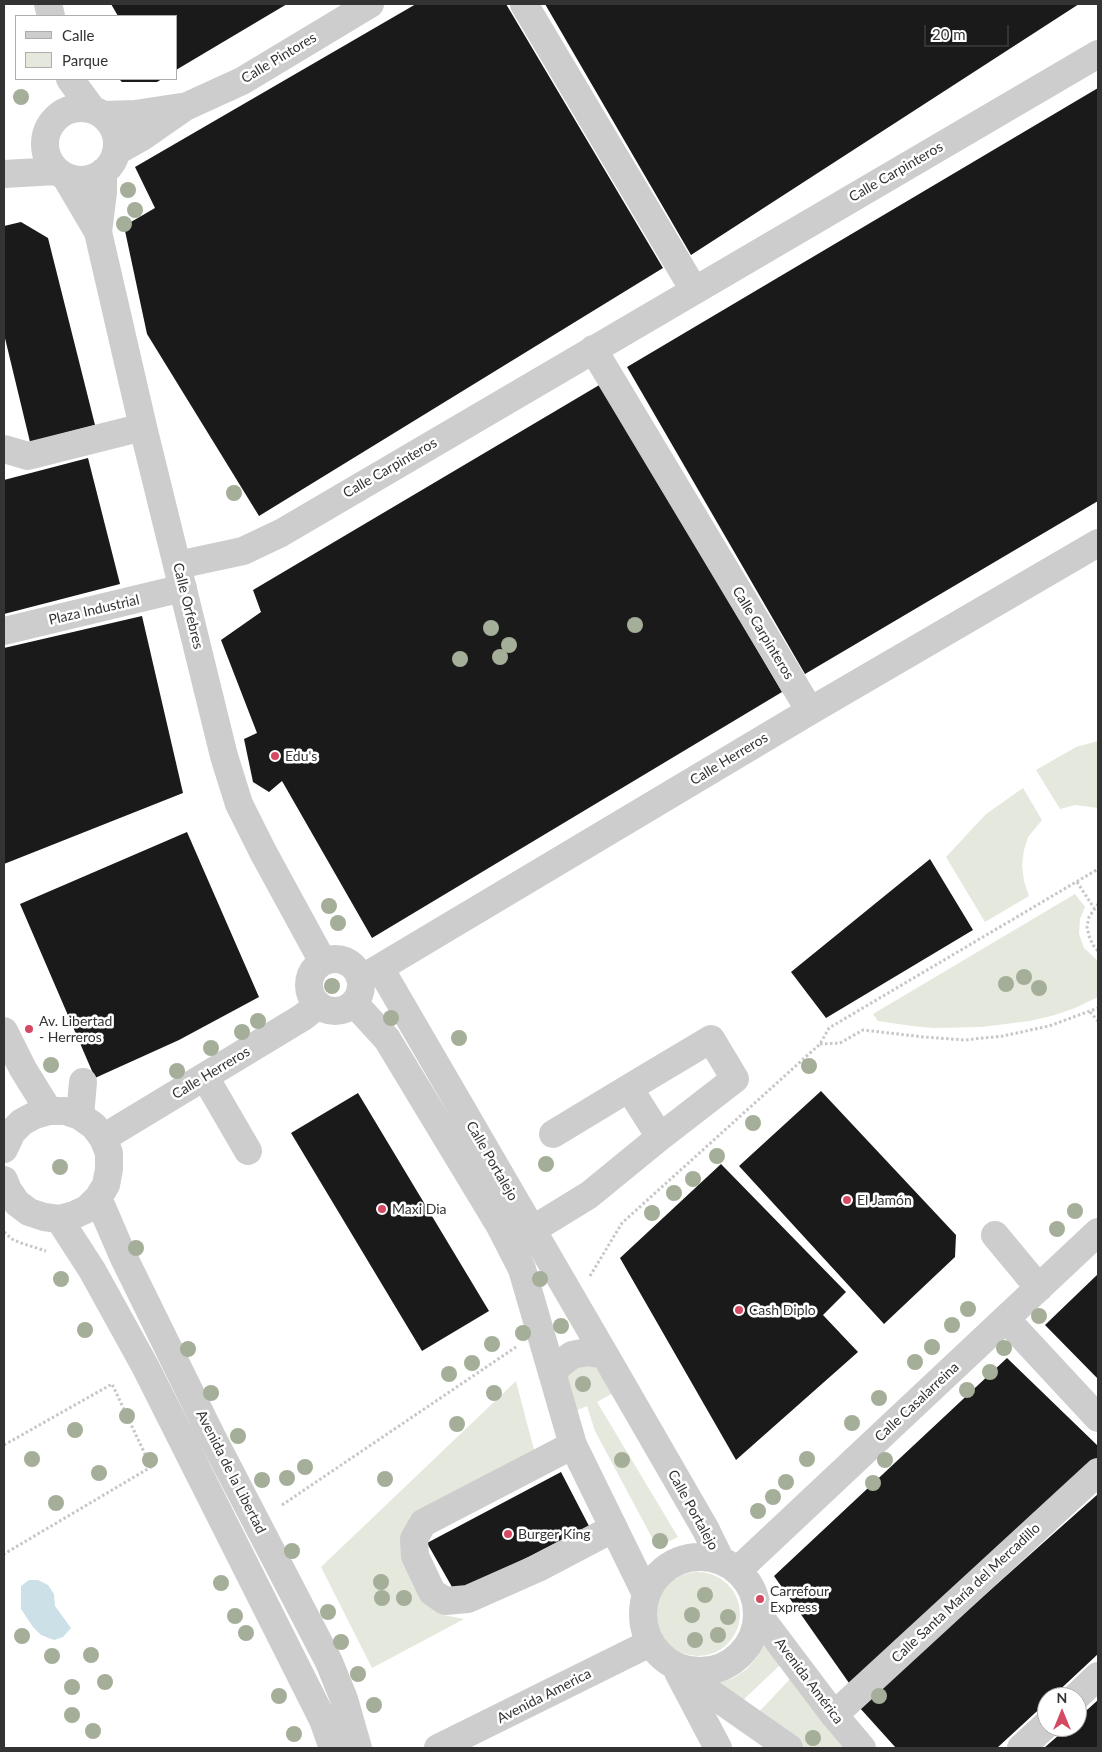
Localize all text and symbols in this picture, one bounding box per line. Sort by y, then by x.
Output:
legend [15,15,178,80]
scale bar [927,15,1012,47]
text: 20 m [932,25,966,43]
text: Calle [62,26,94,44]
street label: Calle Pintores [238,29,320,87]
text: Parque [62,51,108,69]
street label: Calle Carpinteros [846,138,946,206]
street label: Calle Carpinteros [340,434,440,502]
street label: Calle Orfebres [169,561,207,651]
street label: Calle Carpinteros [729,583,797,683]
street label: Plaza Industrial [47,591,141,629]
street label: Calle Herreros [687,729,771,789]
place label: Edu's [285,748,317,764]
marker: Edu's [269,750,281,762]
place label: Av. Libertad - Herreros [39,1013,112,1046]
marker: Av. Libertad - Herreros [23,1023,35,1035]
street label: Calle Herreros [169,1043,253,1103]
street label: Calle Portalejo [462,1118,522,1204]
place label: El Jamón [857,1192,912,1208]
marker: El Jamón [841,1194,853,1206]
place label: Maxi Dia [392,1201,446,1217]
marker: Maxi Dia [376,1203,388,1215]
place label: Cash Diplo [749,1302,816,1318]
marker: Cash Diplo [733,1304,745,1316]
street label: Calle Casalarreina [871,1359,963,1445]
street label: Avenida de la Libertad [193,1407,269,1537]
street label: Calle Portalejo [664,1467,722,1553]
street label: Calle Santa María del Mercadillo [888,1520,1044,1666]
place label: Burger King [518,1526,591,1542]
marker: Burger King [502,1528,514,1540]
place label: Carrefour Express [770,1583,829,1615]
marker: Carrefour Express [754,1593,766,1605]
street label: Avenida América [771,1635,847,1727]
street label: Avenida America [494,1665,594,1727]
north arrow [1037,1687,1087,1737]
text: N [1057,1689,1067,1706]

